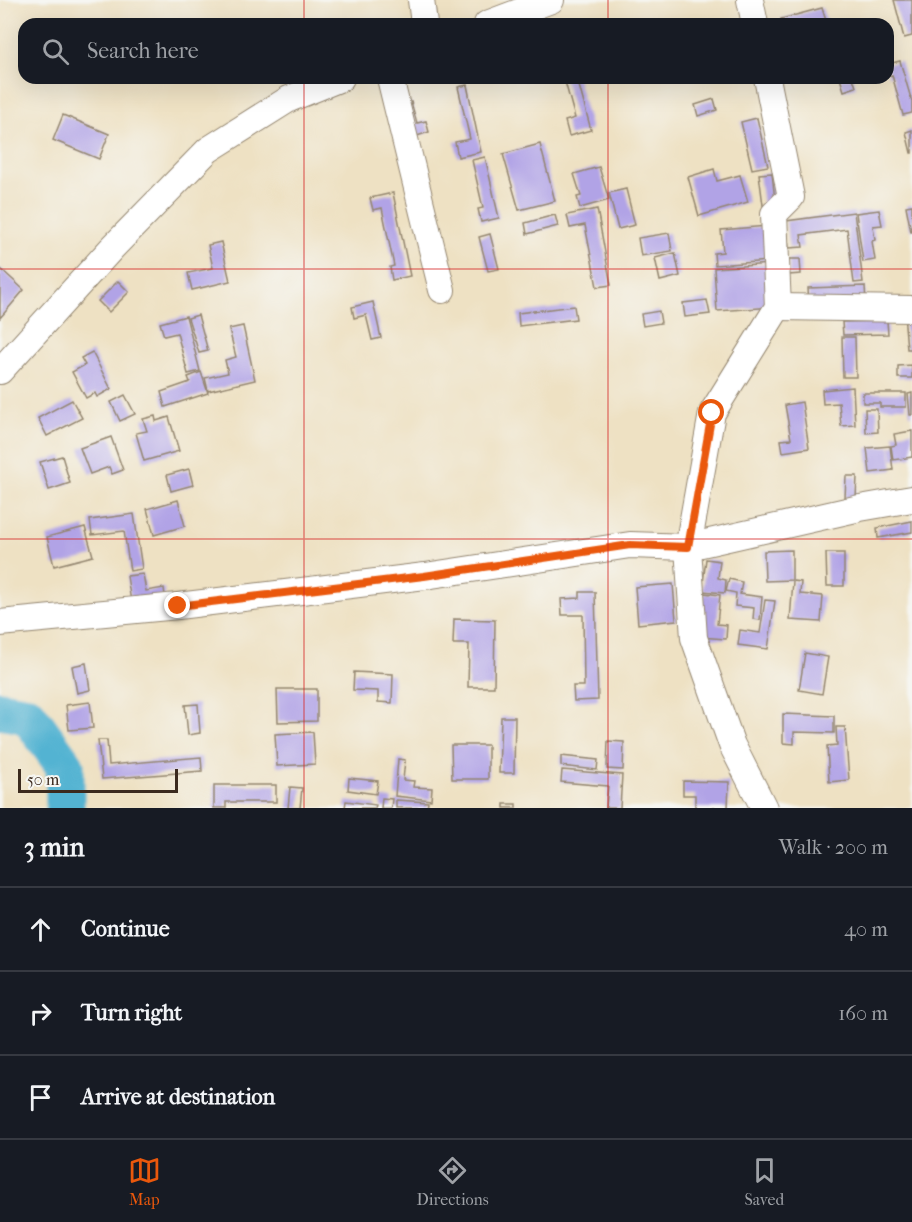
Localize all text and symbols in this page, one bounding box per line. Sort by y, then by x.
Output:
search box [18,18,894,84]
icon: search [39,35,72,68]
text: Search here [87,38,199,64]
route start [698,399,724,425]
route end [164,592,190,618]
scale bar [18,766,178,794]
text: 50 m [27,770,59,789]
text: 3 min [24,832,85,863]
text: Walk · 200 m [779,836,888,859]
icon: ahead [24,913,57,946]
text: Continue [81,916,170,942]
text: 40 m [844,918,888,941]
icon: right [24,997,57,1030]
text: Turn right [81,1000,182,1026]
text: 160 m [838,1002,888,1025]
icon: arrive [24,1081,57,1114]
text: Arrive at destination [81,1084,275,1110]
tab: Map [128,1154,161,1209]
tab: Directions [417,1154,489,1209]
tab: Saved [744,1154,784,1209]

